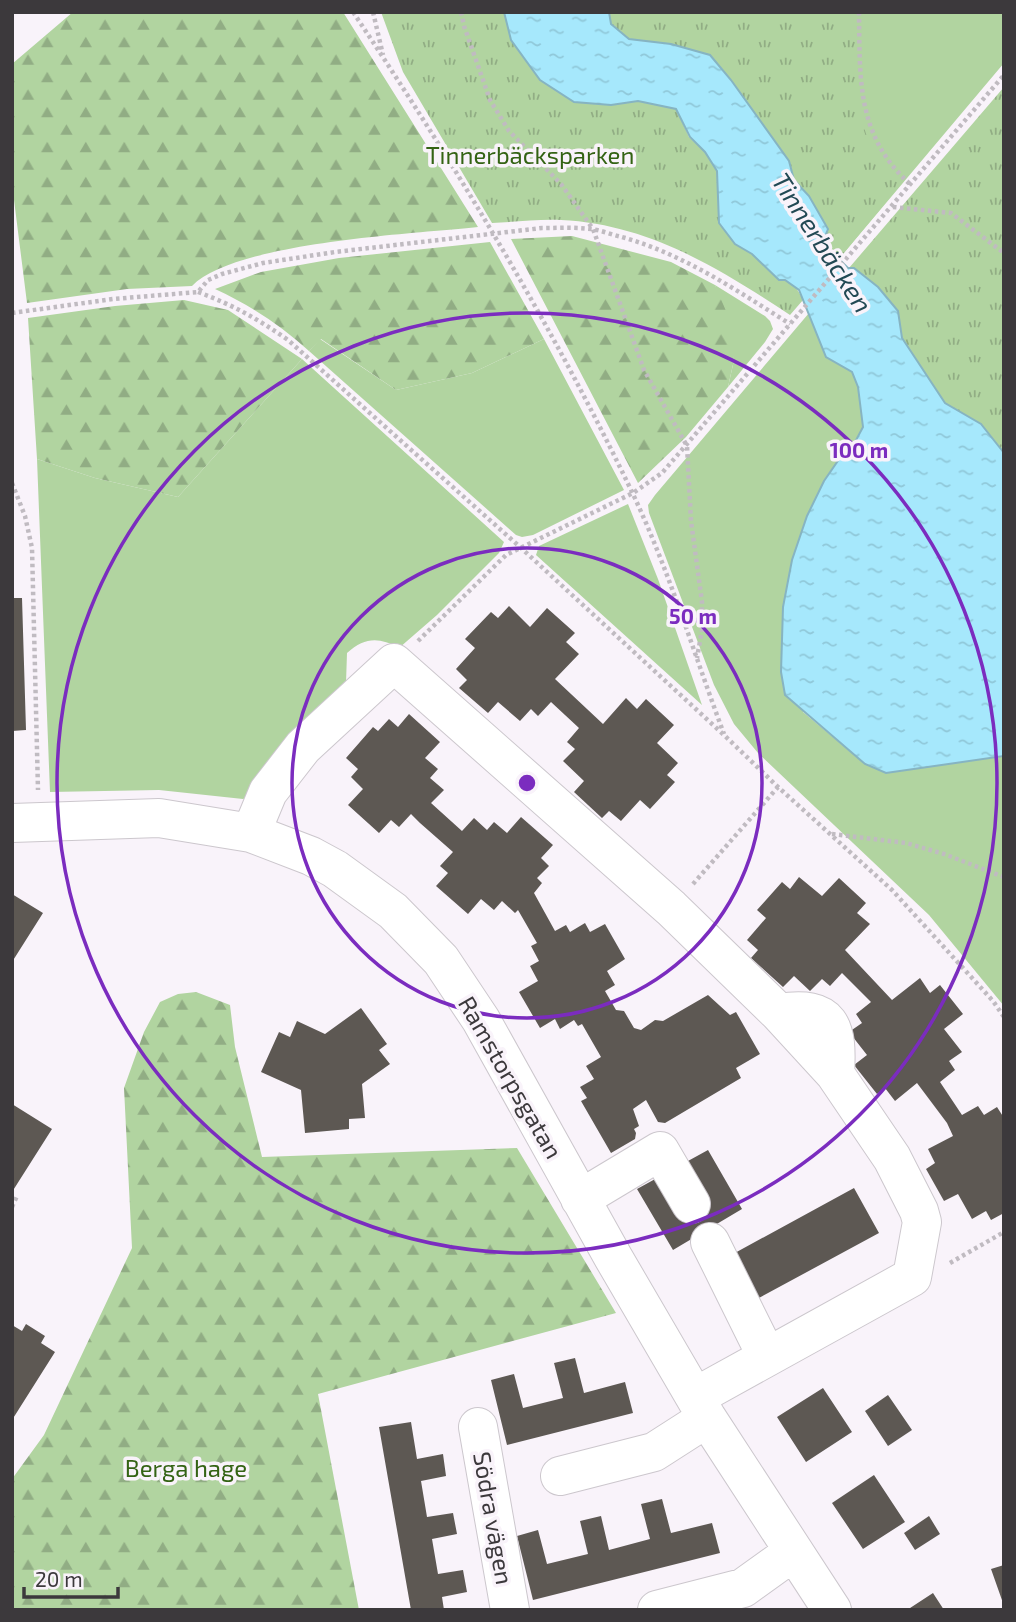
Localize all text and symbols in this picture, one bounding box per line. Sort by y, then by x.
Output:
park label: Tinnerbäcksparken [426,140,634,169]
water label: Tinnerbäcken [766,166,880,318]
text: 100 m [830,437,888,462]
text: 50 m [669,603,717,628]
centre of rings [515,771,539,795]
street label: Ramstorpsgatan [453,991,569,1163]
street label: Södra vägen [468,1449,520,1587]
park label: Berga hage [125,1453,247,1482]
scale bar [24,1556,119,1600]
text: 20 m [35,1566,83,1591]

